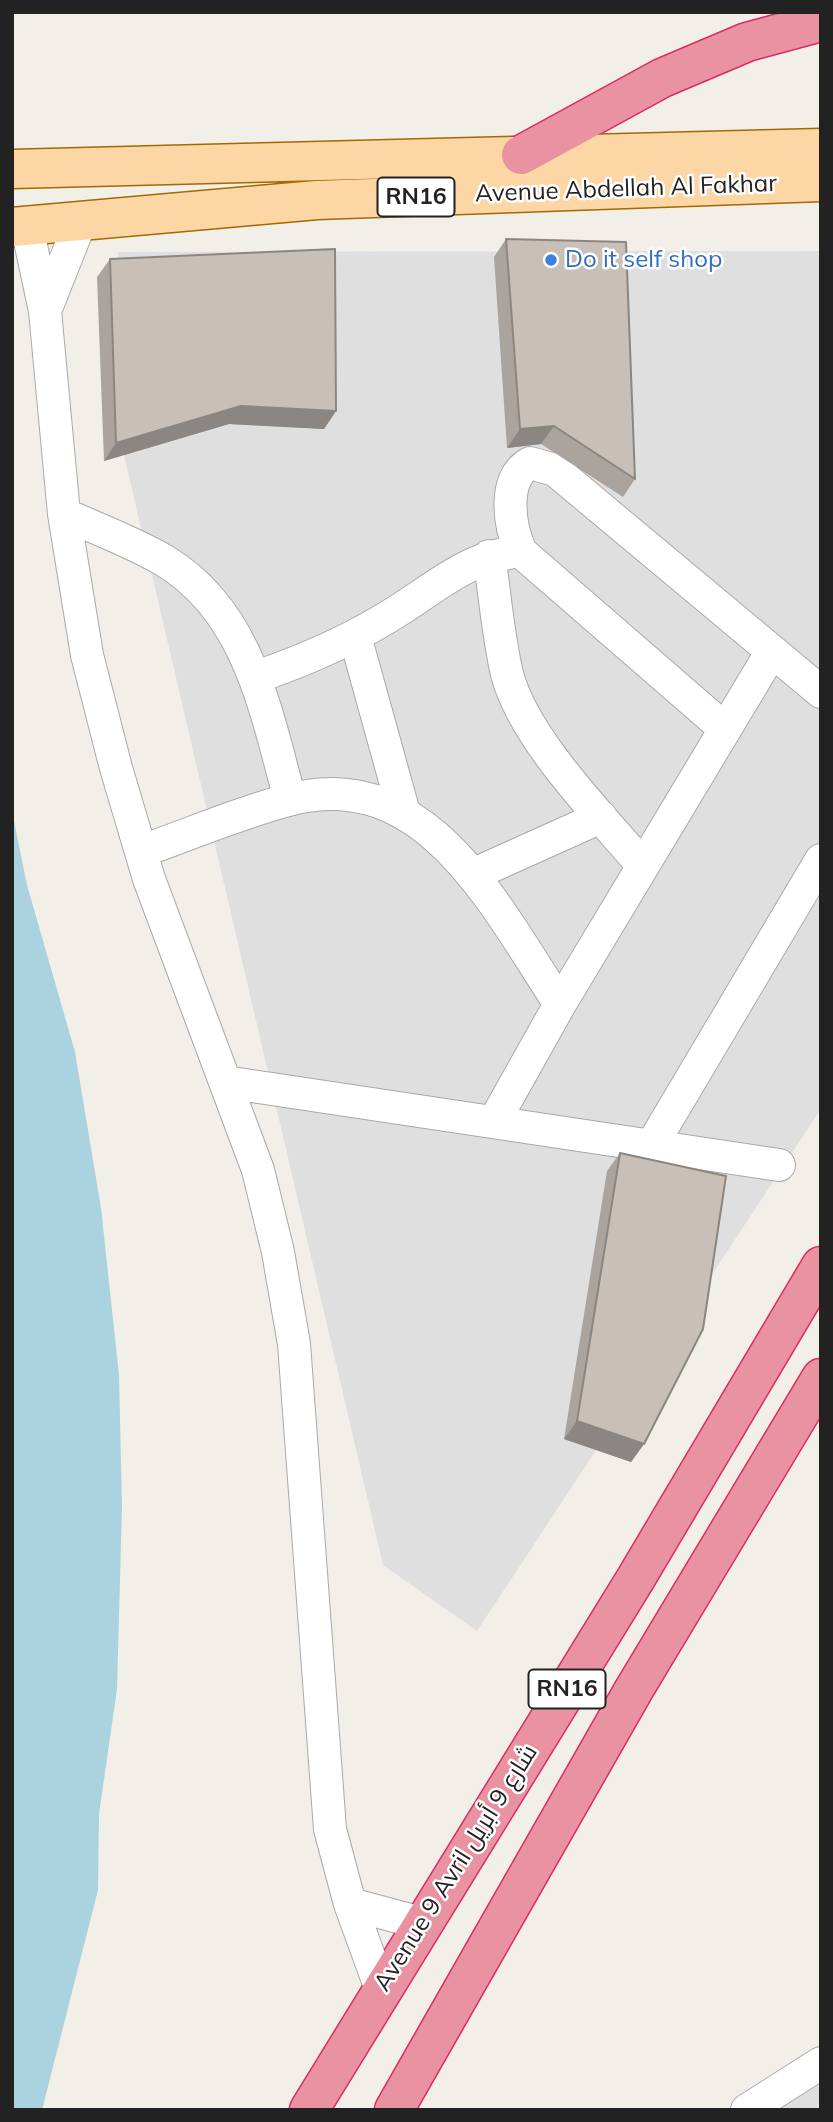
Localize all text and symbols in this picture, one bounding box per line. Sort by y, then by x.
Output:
street label: Avenue Abdellah Al Fakhar [475,169,777,209]
road number: RN16 [378,178,454,216]
place label: Do it self shop [565,246,722,274]
marker: Do it self shop [543,252,559,268]
road number: RN16 [528,1670,606,1708]
street label: Avenue 9 Avril شارع 9 أبريل [368,1739,544,1997]

